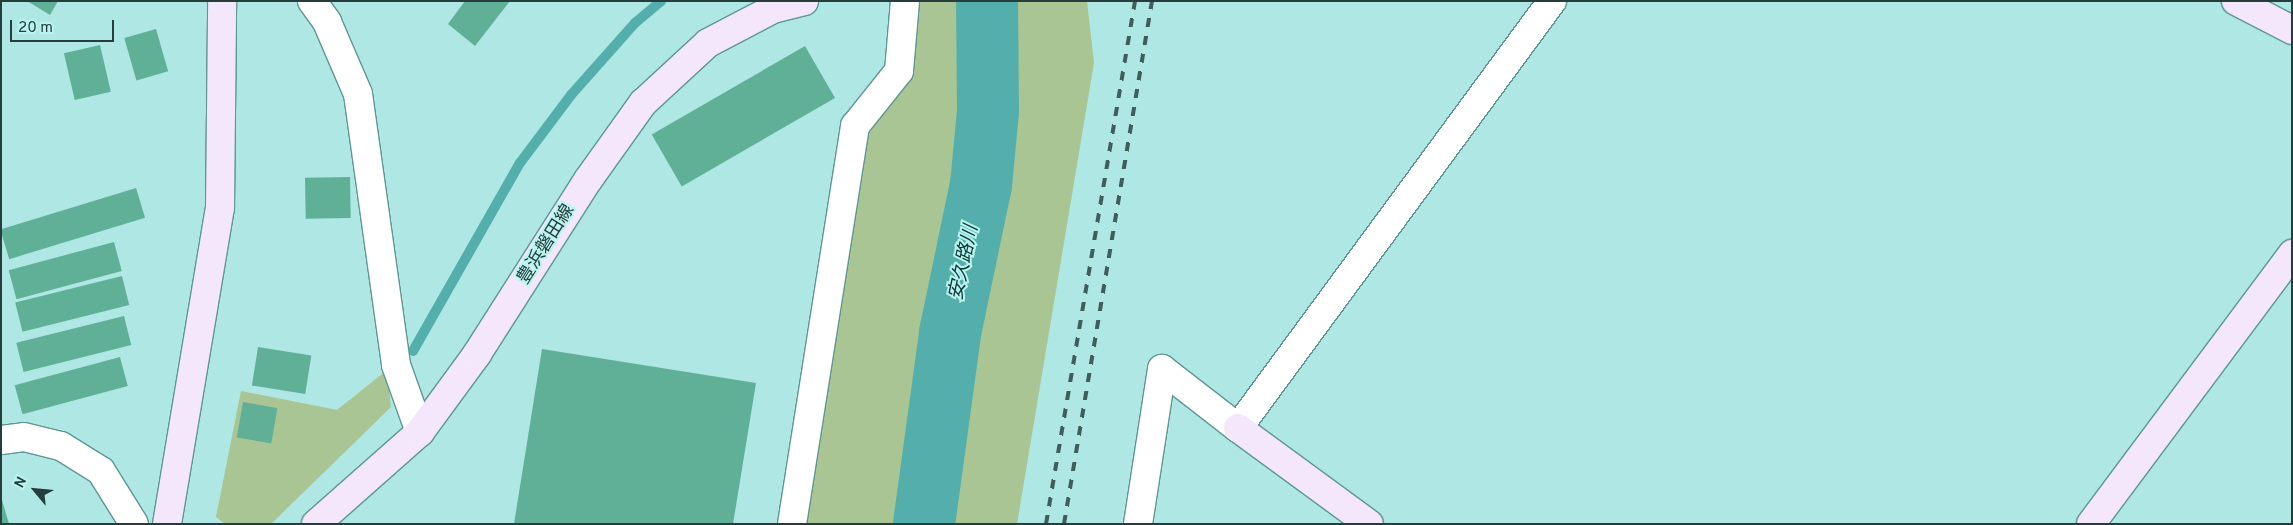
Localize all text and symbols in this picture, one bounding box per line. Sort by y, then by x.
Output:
scale bar [12,10,116,42]
text: 20 m [18,19,53,38]
street label: 豊浜磐田線 [514,201,580,289]
water label: 安久路川 [946,223,984,303]
north arrow [10,465,60,515]
text: N [11,474,31,491]

